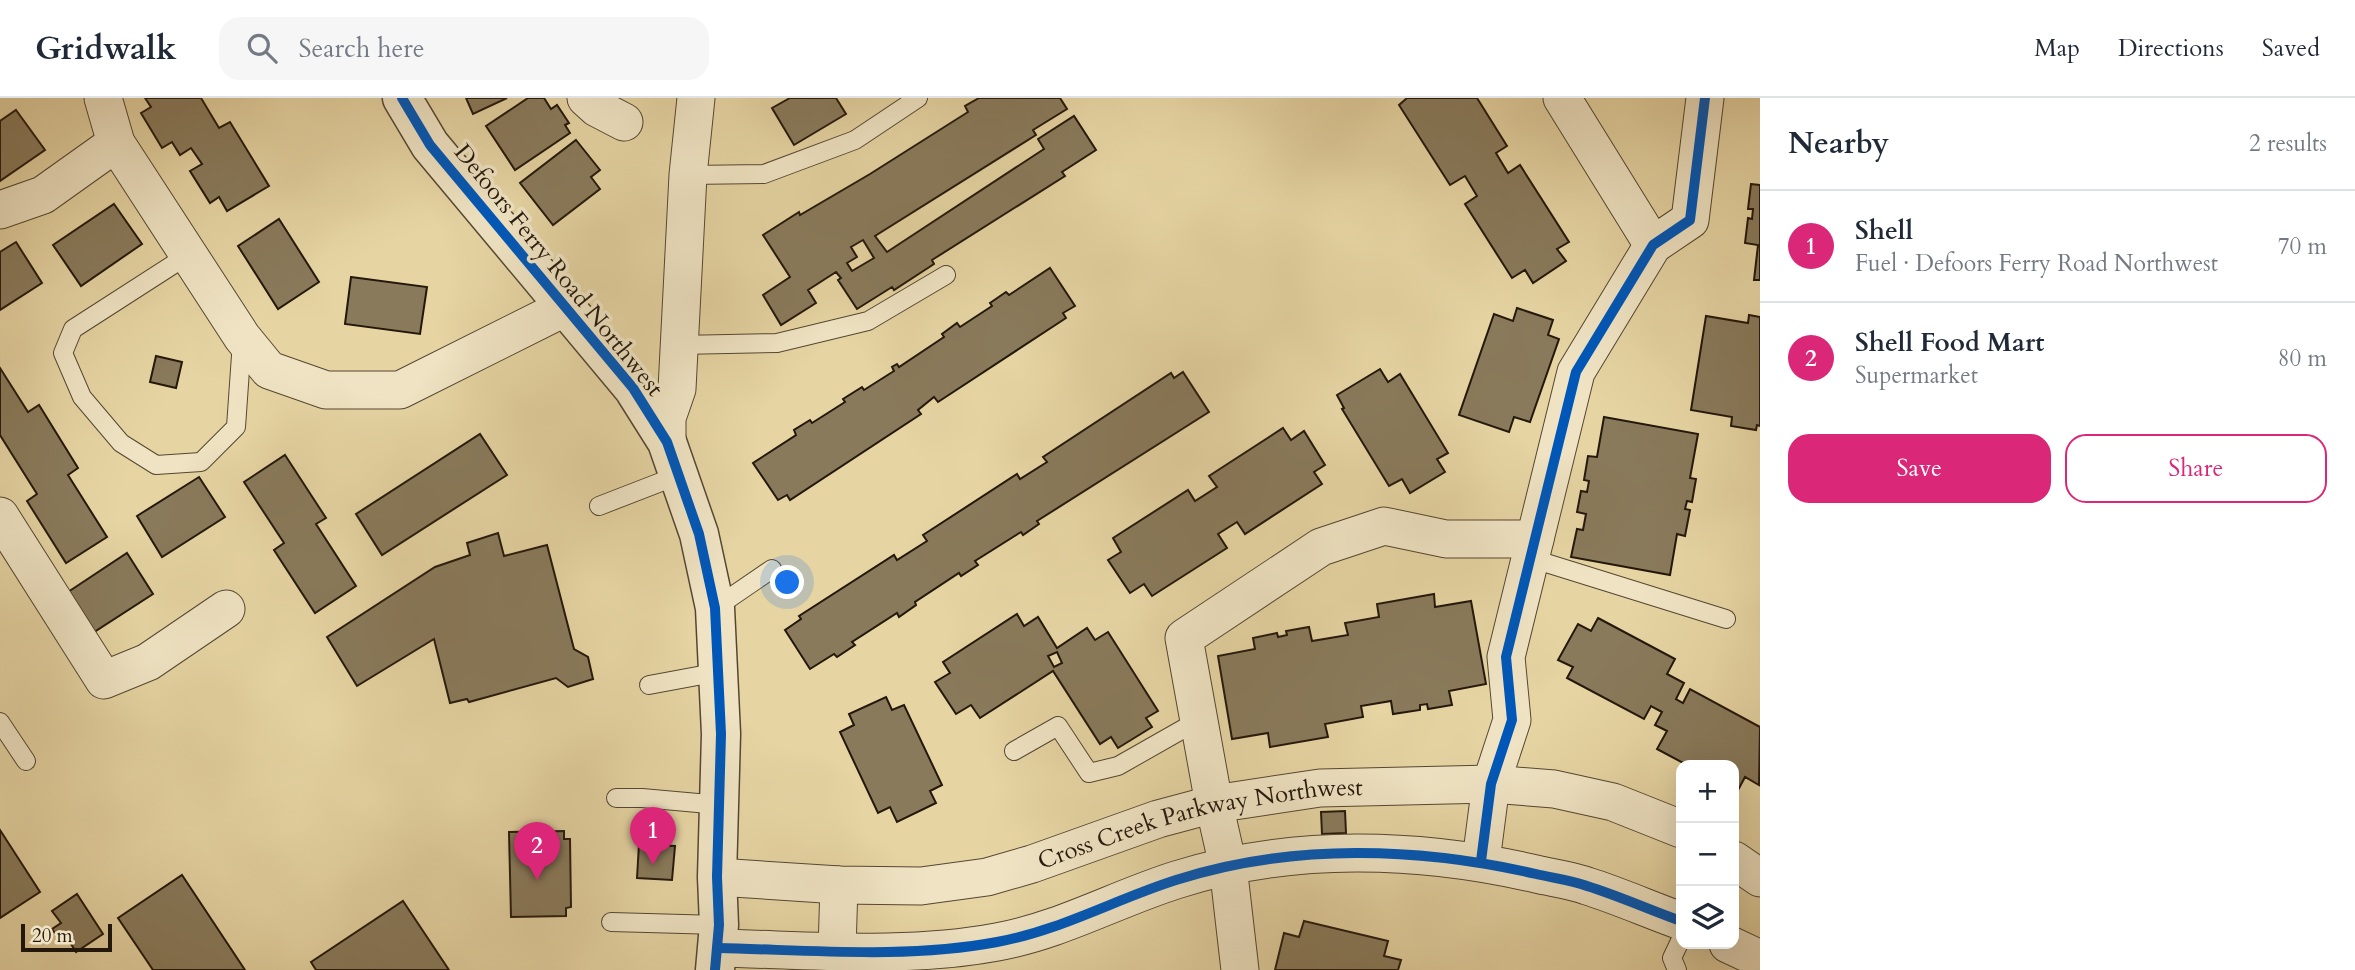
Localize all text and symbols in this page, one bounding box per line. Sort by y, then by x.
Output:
search box [219,17,709,80]
text: Gridwalk [35,26,177,71]
icon: search [243,29,281,67]
text: Search here [299,31,425,66]
text: Map [2034,32,2080,65]
text: Directions [2118,32,2224,65]
text: Saved [2262,32,2320,65]
text: Nearby [1788,123,1889,164]
text: 2 results [2249,128,2327,159]
street label: Defoors Ferry Road Northwest [446,137,671,404]
text: Shell [1855,213,1913,248]
text: 1 [1805,231,1817,262]
text: 70 m [2278,231,2327,262]
text: Fuel · Defoors Ferry Road Northwest [1855,248,2218,279]
text: Shell Food Mart [1855,325,2045,360]
text: 2 [1805,343,1817,374]
text: 80 m [2278,343,2327,374]
text: Supermarket [1855,360,1978,391]
button: Save [1788,434,2051,503]
button: Share [2065,434,2327,503]
your location [770,565,804,599]
map controls [1676,760,1739,949]
button: + [1676,760,1739,823]
street label: Cross Creek Parkway Northwest [1033,771,1363,878]
pin: 1 [630,807,676,865]
pin: 2 [514,822,560,880]
button: − [1676,823,1739,886]
button: layers [1676,886,1739,949]
scale bar [21,921,112,953]
text: 20 m [32,923,73,949]

